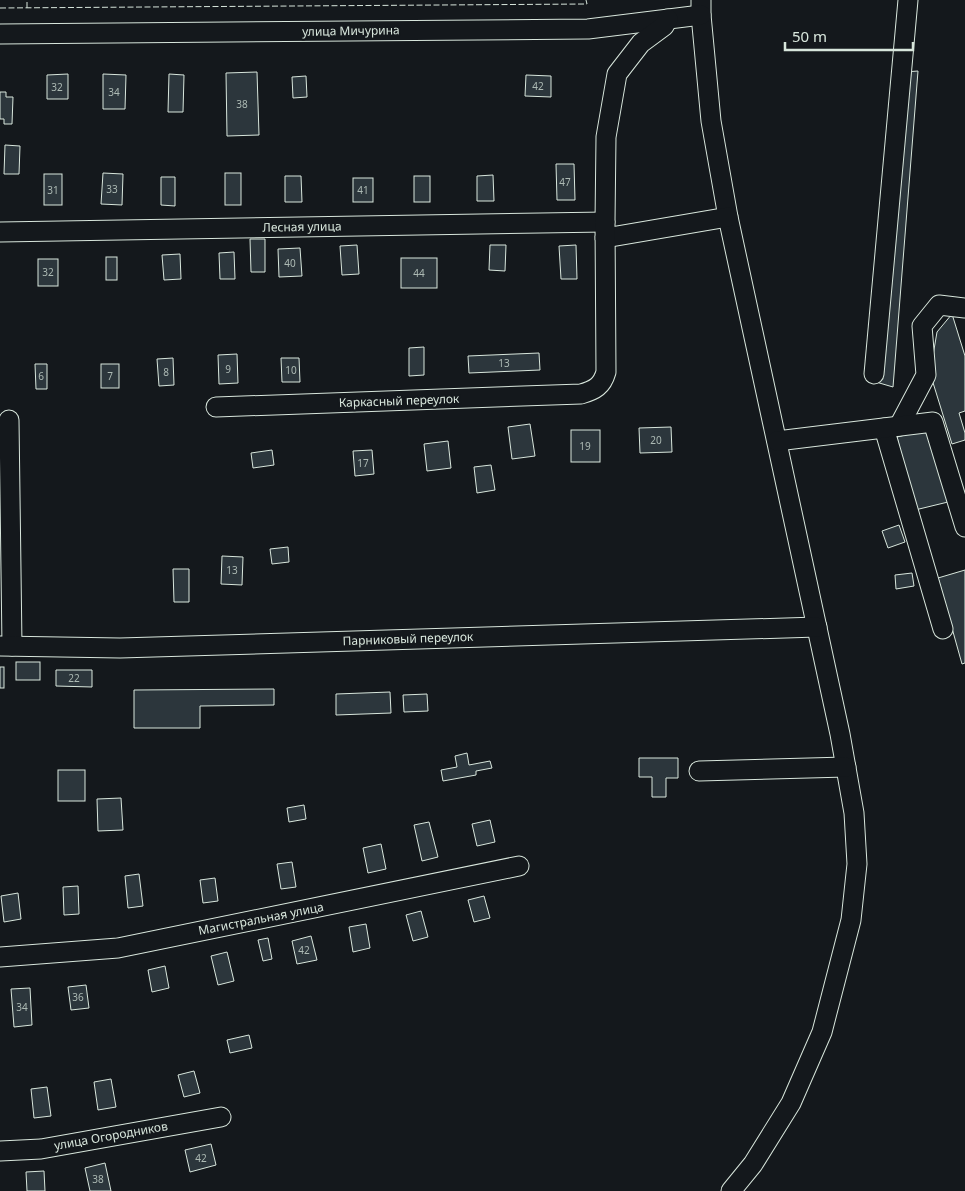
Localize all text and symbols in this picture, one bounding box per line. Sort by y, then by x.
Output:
scale bar [785,20,912,52]
street label: улица Мичурина [302,21,400,40]
text: 50 m [792,26,827,46]
house number: 42 [532,79,544,93]
house number: 32 [51,80,63,94]
house number: 34 [108,85,120,99]
house number: 38 [236,97,248,111]
house number: 47 [559,175,571,189]
house number: 33 [106,182,118,196]
house number: 31 [47,183,59,197]
house number: 41 [357,183,369,197]
street label: Лесная улица [262,217,342,236]
house number: 40 [284,256,296,270]
house number: 32 [42,265,54,279]
house number: 44 [413,266,425,280]
house number: 13 [498,356,510,370]
house number: 9 [225,362,231,376]
house number: 10 [285,363,297,377]
house number: 8 [163,365,169,379]
house number: 6 [38,369,44,383]
house number: 7 [107,369,113,383]
street label: Каркасный переулок [338,390,460,411]
house number: 20 [650,433,662,447]
house number: 19 [579,439,591,453]
house number: 17 [357,456,369,470]
house number: 13 [226,563,238,577]
street label: Парниковый переулок [342,628,474,649]
house number: 22 [68,671,80,685]
street label: Магистральная улица [197,898,325,939]
house number: 42 [298,943,310,957]
house number: 36 [72,990,84,1004]
house number: 34 [16,1000,28,1014]
street label: улица Огородников [53,1117,169,1154]
house number: 42 [195,1151,207,1165]
house number: 38 [92,1172,104,1186]

